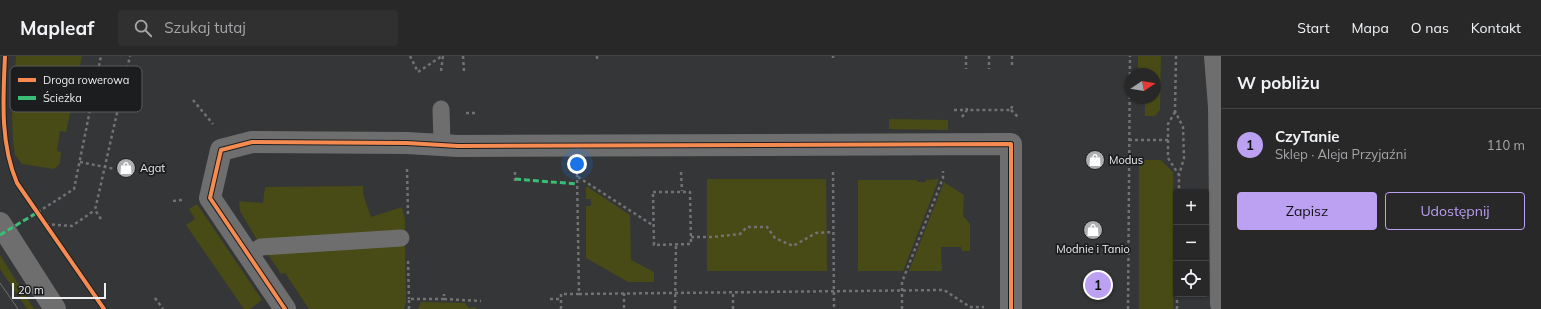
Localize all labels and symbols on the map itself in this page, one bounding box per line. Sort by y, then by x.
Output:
legend [10,66,142,112]
north arrow [1125,68,1161,104]
text: Droga rowerowa [43,73,129,87]
text: Ścieżka [43,91,82,105]
shop icon: Modus [1084,149,1106,171]
place label: Modus [1109,153,1143,167]
your location [567,154,587,174]
shop icon: Agat [115,157,137,179]
place label: Agat [140,161,165,175]
shop icon: Modnie i Tanio [1082,219,1104,241]
place label: Modnie i Tanio [1056,242,1130,256]
pin: 1 [1085,270,1111,300]
scale bar [12,281,106,300]

